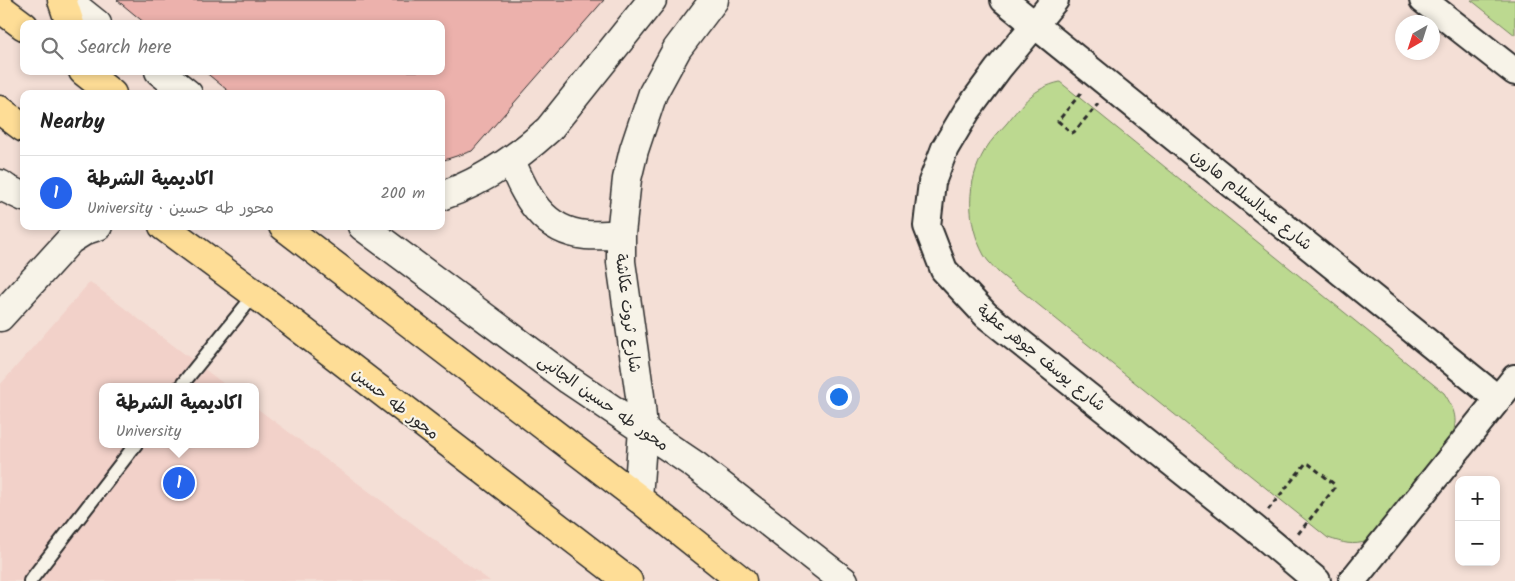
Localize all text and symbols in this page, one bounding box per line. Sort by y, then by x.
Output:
north arrow [1395,15,1440,60]
search box [20,20,445,75]
text: Search here [78,33,172,63]
icon: search [38,34,66,62]
text: Nearby [40,106,105,139]
street label: شارع عبدالسلام هارون [1185,143,1317,257]
text: اكاديمية الشرطة [87,165,214,195]
text: 1 [54,181,58,206]
text: 200 m [381,181,425,206]
text: University · محور طه حسين [87,196,274,221]
street label: شارع ثروت عكاشة [608,252,647,374]
street label: شارع يوسف جوهر عطية [971,298,1111,418]
street label: محور طه حسين الجانبى [533,349,674,458]
street label: محور طه حسين [346,362,444,446]
popup [99,383,259,448]
your location [826,384,852,410]
text: اكاديمية الشرطة [116,389,242,419]
text: University [116,419,181,444]
pin: 1 [163,464,195,502]
map controls [1455,476,1500,566]
button: + [1455,476,1500,521]
button: − [1455,521,1500,566]

